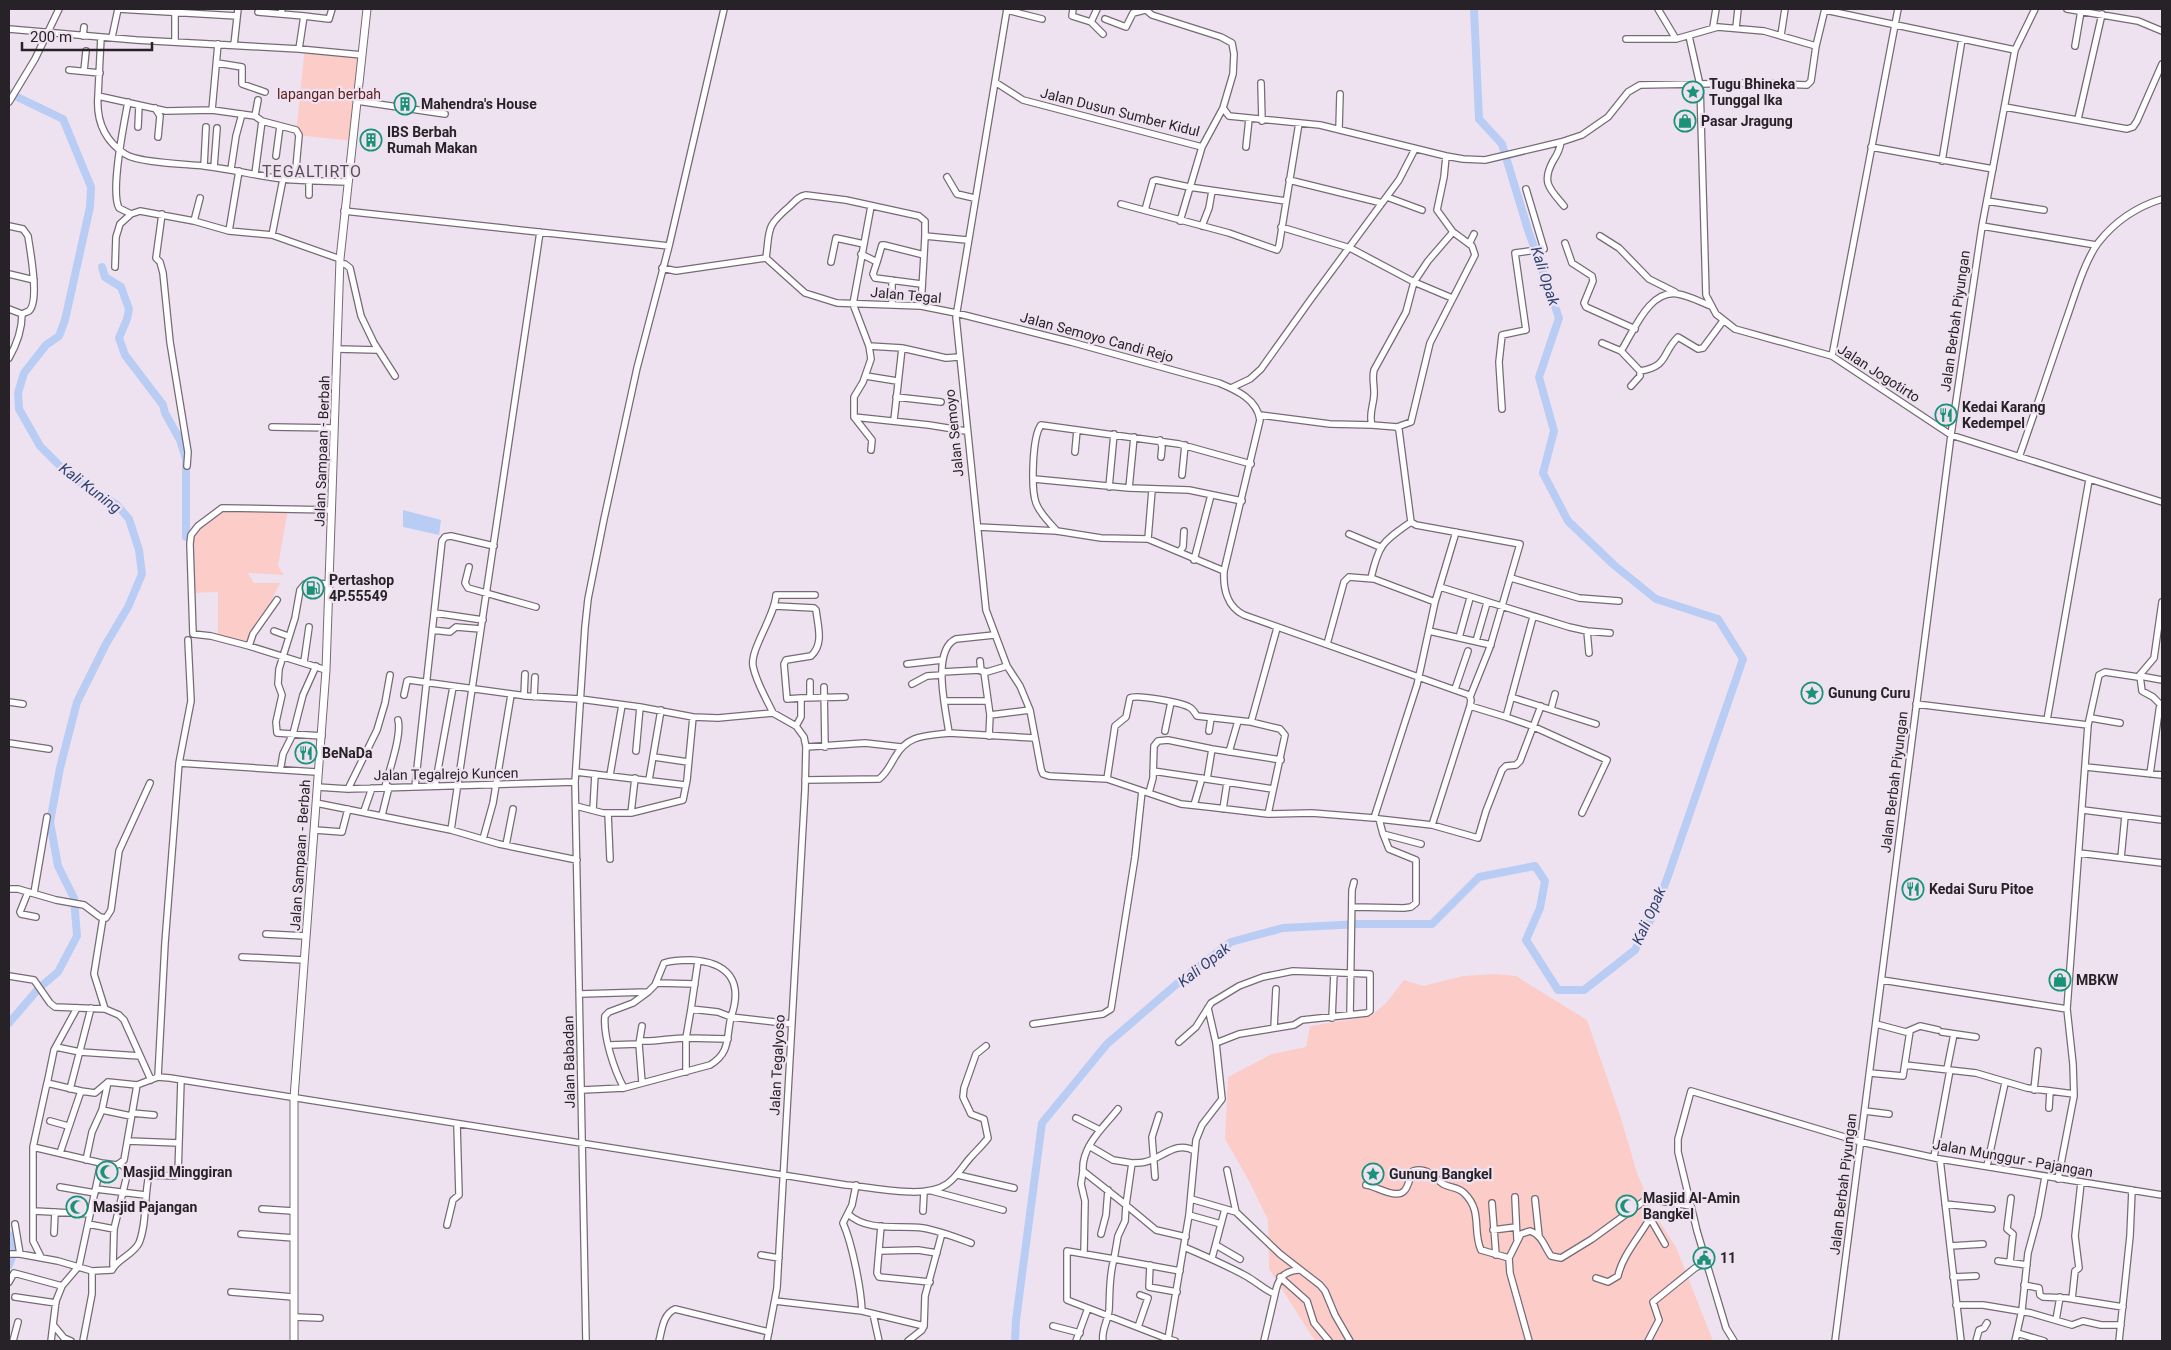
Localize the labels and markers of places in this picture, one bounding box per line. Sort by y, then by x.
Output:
place label: Tugu Bhineka Tunggal Ika [1709,76,1796,108]
place icon: Tugu Bhineka Tunggal Ika [1681,80,1705,104]
building icon: Mahendra's House [393,92,417,116]
place label: Mahendra's House [421,96,537,112]
shop icon: Pasar Jragung [1673,109,1697,133]
place label: Pasar Jragung [1701,113,1793,129]
place label: IBS Berbah Rumah Makan [387,124,477,156]
building icon: IBS Berbah Rumah Makan [359,128,383,152]
place label: Kedai Karang Kedempel [1962,399,2045,431]
restaurant icon: Kedai Karang Kedempel [1934,403,1958,427]
place label: Pertashop 4P.55549 [329,572,394,604]
fuel station icon: Pertashop 4P.55549 [301,576,325,600]
place icon: Gunung Curu [1800,681,1824,705]
place label: Gunung Curu [1828,685,1911,701]
restaurant icon: BeNaDa [294,741,318,765]
place label: BeNaDa [322,745,373,761]
restaurant icon: Kedai Suru Pitoe [1901,877,1925,901]
place label: Kedai Suru Pitoe [1929,881,2034,897]
shop icon: MBKW [2048,968,2072,992]
place label: MBKW [2076,972,2119,988]
mosque icon: Masjid Minggiran [95,1160,119,1184]
place icon: Gunung Bangkel [1361,1162,1385,1186]
place label: Masjid Minggiran [123,1164,233,1180]
place label: Gunung Bangkel [1389,1166,1492,1182]
place label: Masjid Al-Amin Bangkel [1643,1190,1740,1222]
mosque icon: Masjid Al-Amin Bangkel [1615,1194,1639,1218]
mosque icon: Masjid Pajangan [65,1195,89,1219]
place label: Masjid Pajangan [93,1199,198,1215]
public building icon: 11 [1692,1246,1716,1270]
place label: 11 [1720,1250,1736,1266]

